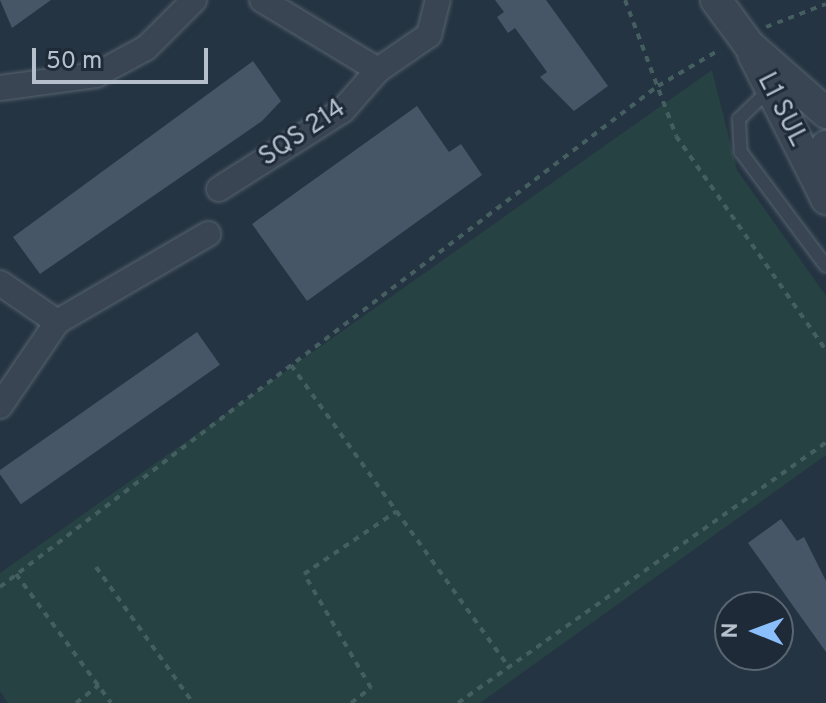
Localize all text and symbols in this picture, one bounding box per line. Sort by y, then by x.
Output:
scale bar [36,32,212,82]
text: 50 m [46,47,102,77]
street label: L1 SUL [749,68,813,152]
street label: SQS 214 [254,94,352,174]
north arrow [714,591,794,671]
text: N [718,622,745,639]

